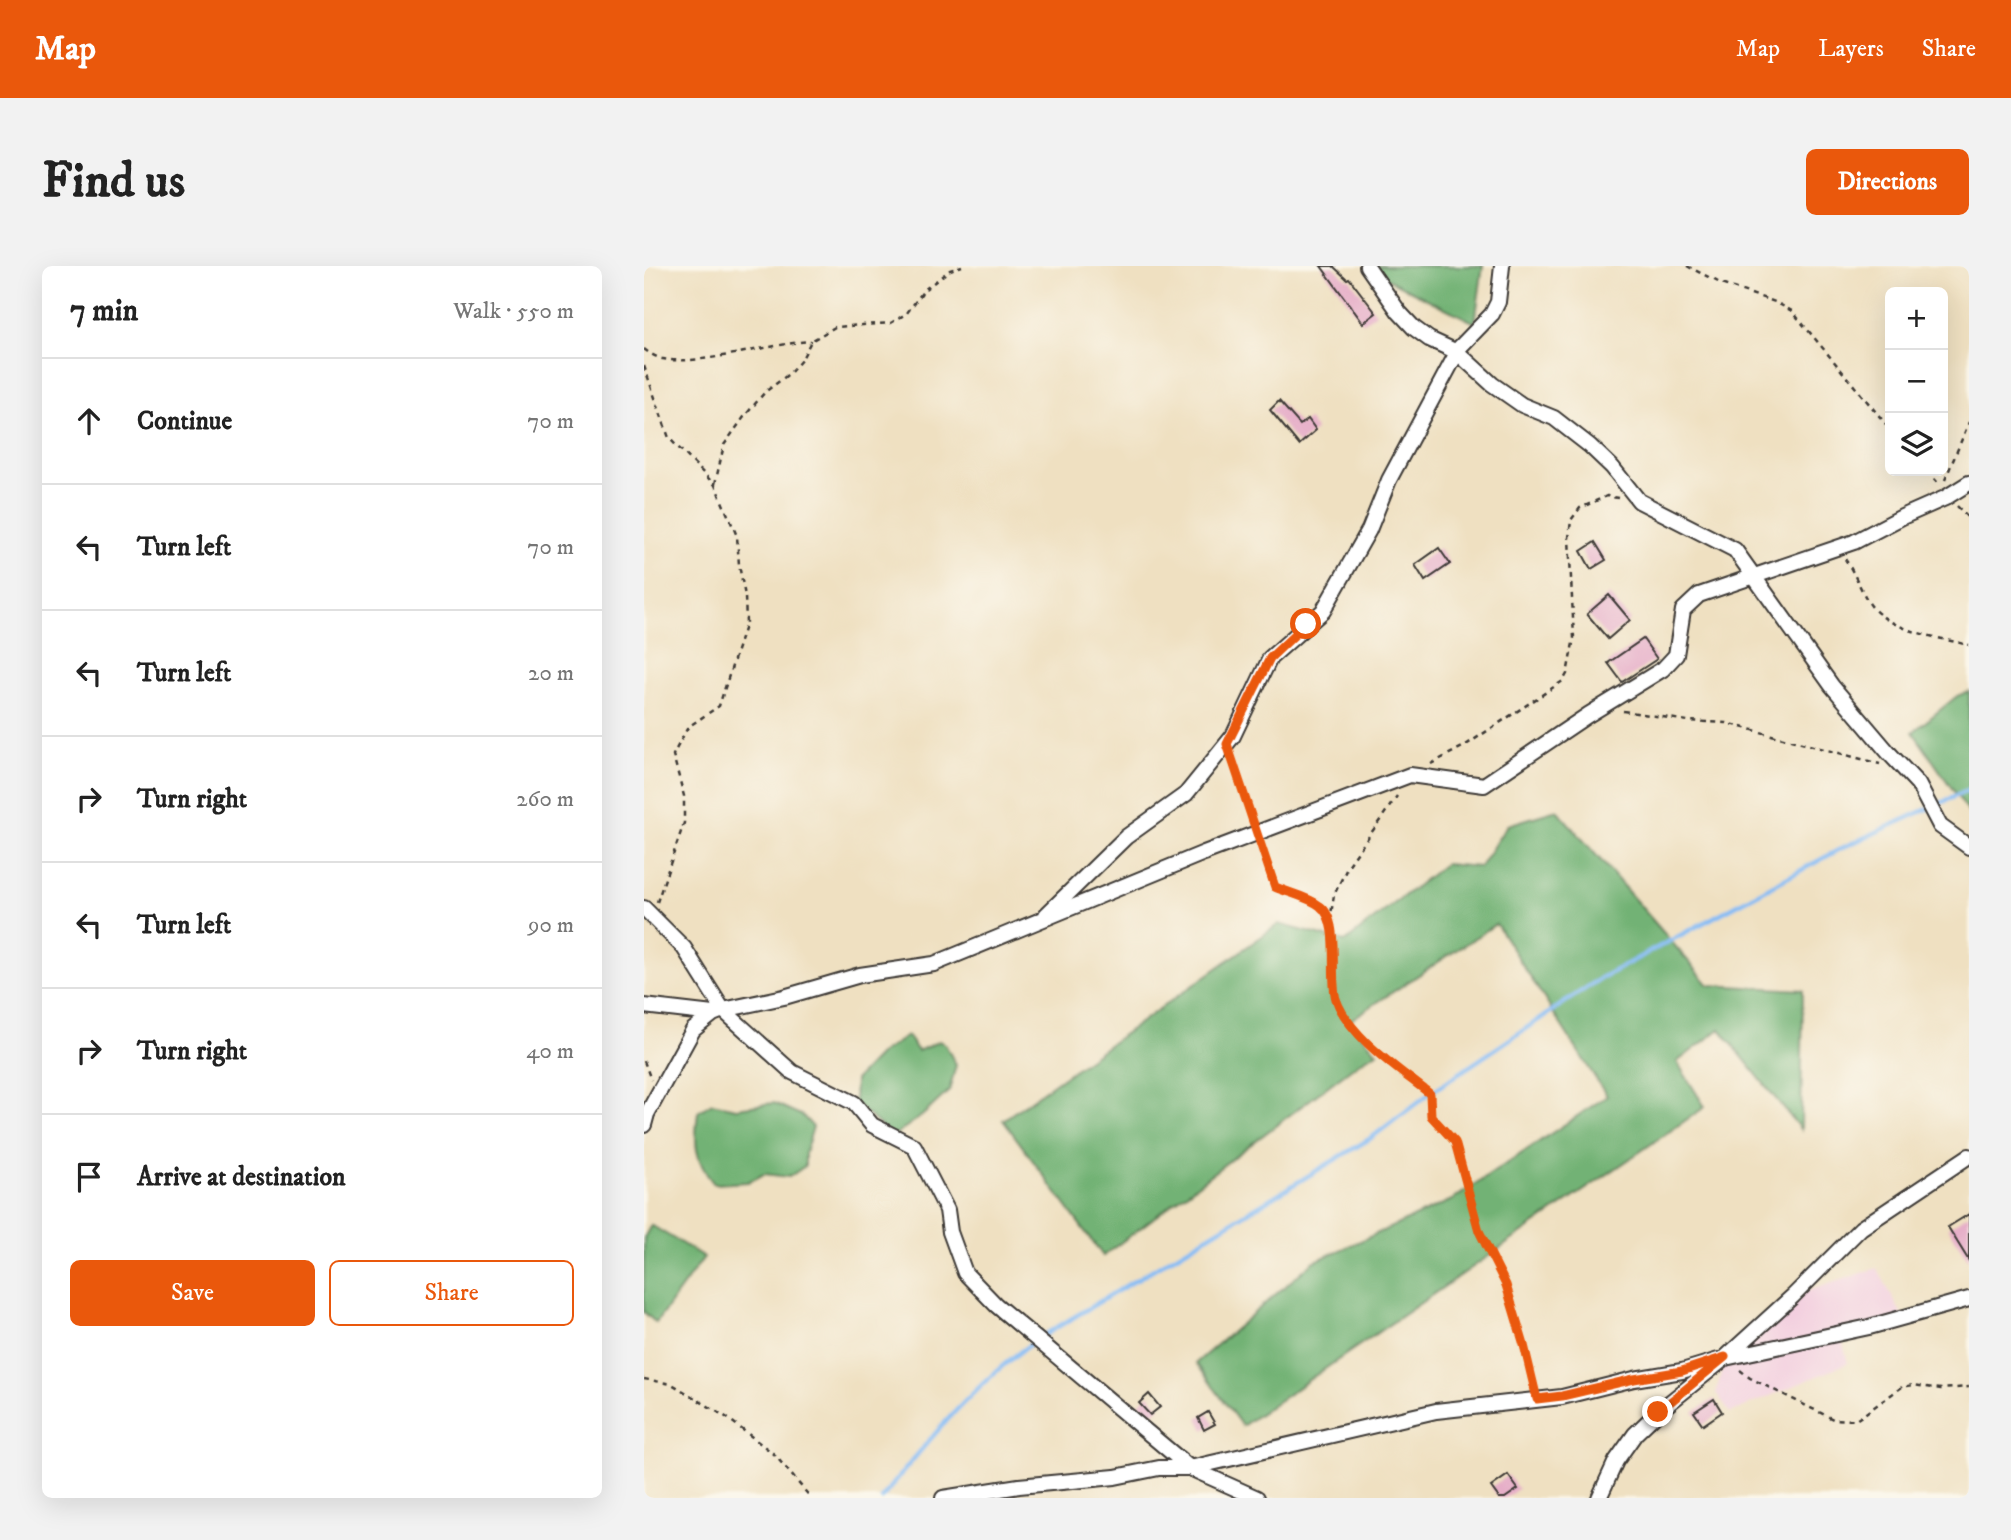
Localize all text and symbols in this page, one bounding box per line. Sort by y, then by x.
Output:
text: Map [35,29,96,70]
text: Map [1736,34,1780,64]
text: Layers [1818,34,1884,64]
text: Share [1922,34,1976,64]
button: Directions [1806,149,1969,215]
text: Find us [42,151,185,213]
map controls [1885,287,1948,476]
button: + [1885,287,1948,350]
text: 7 min [70,293,138,330]
text: Walk · 550 m [453,297,574,326]
button: − [1885,350,1948,413]
icon: ahead [70,402,108,440]
text: Continue [137,405,232,438]
text: 70 m [527,407,574,436]
button: layers [1885,413,1948,476]
icon: left [70,528,108,566]
text: Turn left [137,531,231,564]
text: 70 m [527,533,574,562]
route start [1290,608,1321,639]
icon: left [70,654,108,692]
text: Turn left [137,657,231,690]
text: 20 m [528,659,574,688]
icon: right [70,780,108,818]
text: Turn right [137,783,247,816]
text: 260 m [516,785,574,814]
icon: left [70,906,108,944]
text: Turn left [137,909,231,942]
text: 90 m [528,911,574,940]
icon: right [70,1032,108,1070]
text: Turn right [137,1035,247,1068]
text: 40 m [526,1037,574,1066]
icon: arrive [70,1158,108,1196]
text: Arrive at destination [137,1161,346,1194]
button: Save [70,1260,315,1326]
button: Share [329,1260,574,1326]
route end [1642,1396,1673,1427]

